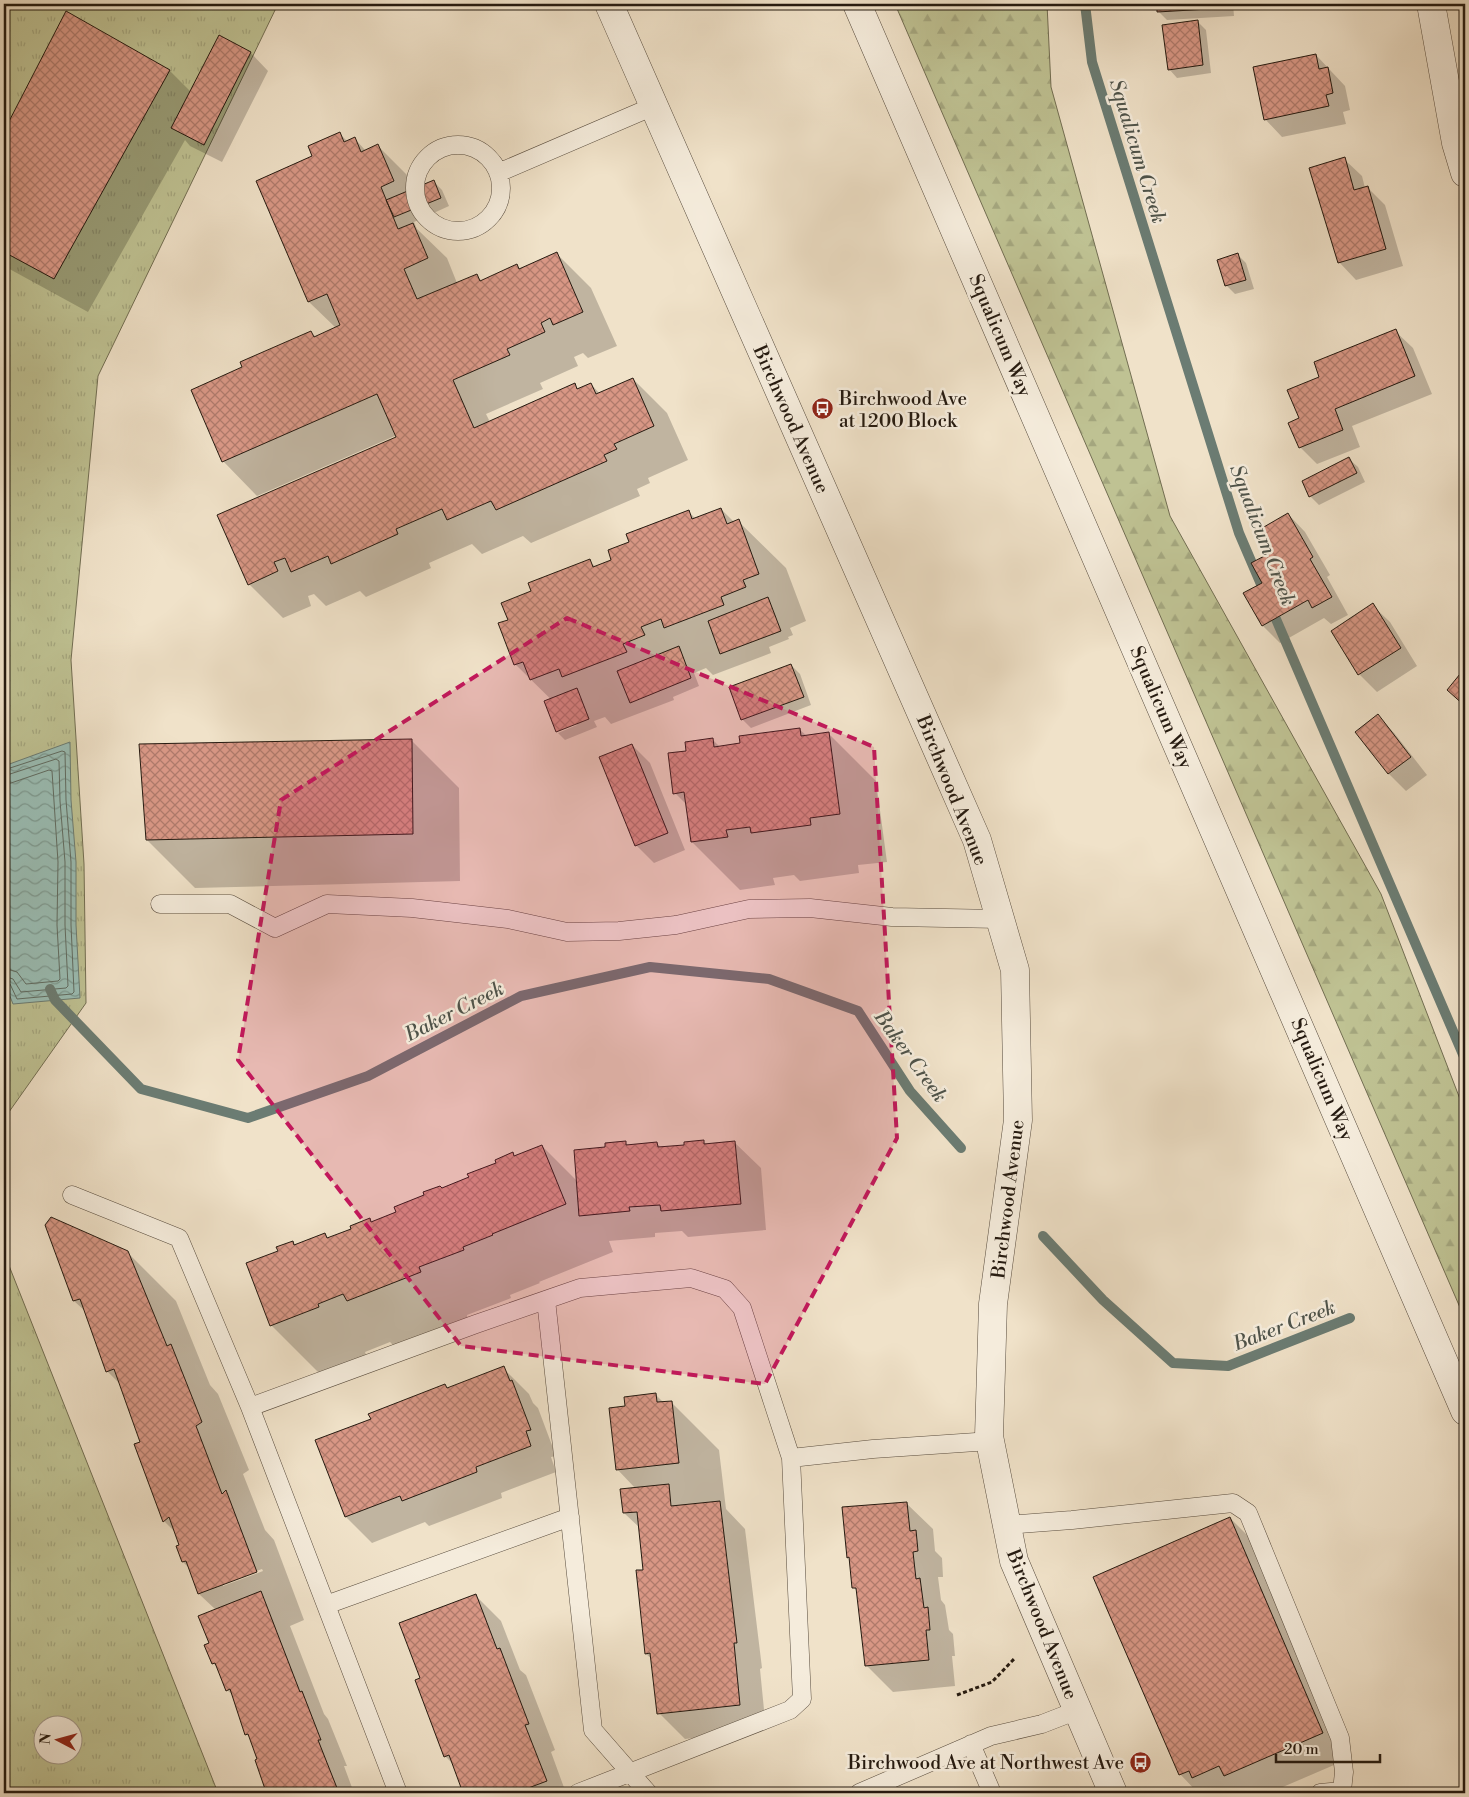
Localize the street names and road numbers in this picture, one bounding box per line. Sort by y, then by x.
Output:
street label: Squalicum Way [964,271,1037,401]
street label: Birchwood Avenue [747,341,835,497]
street label: Squalicum Way [1125,643,1198,773]
street label: Birchwood Avenue [911,711,993,869]
street label: Squalicum Way [1286,1015,1359,1145]
street label: Birchwood Avenue [986,1118,1030,1281]
street label: Birchwood Avenue [1001,1545,1083,1703]

